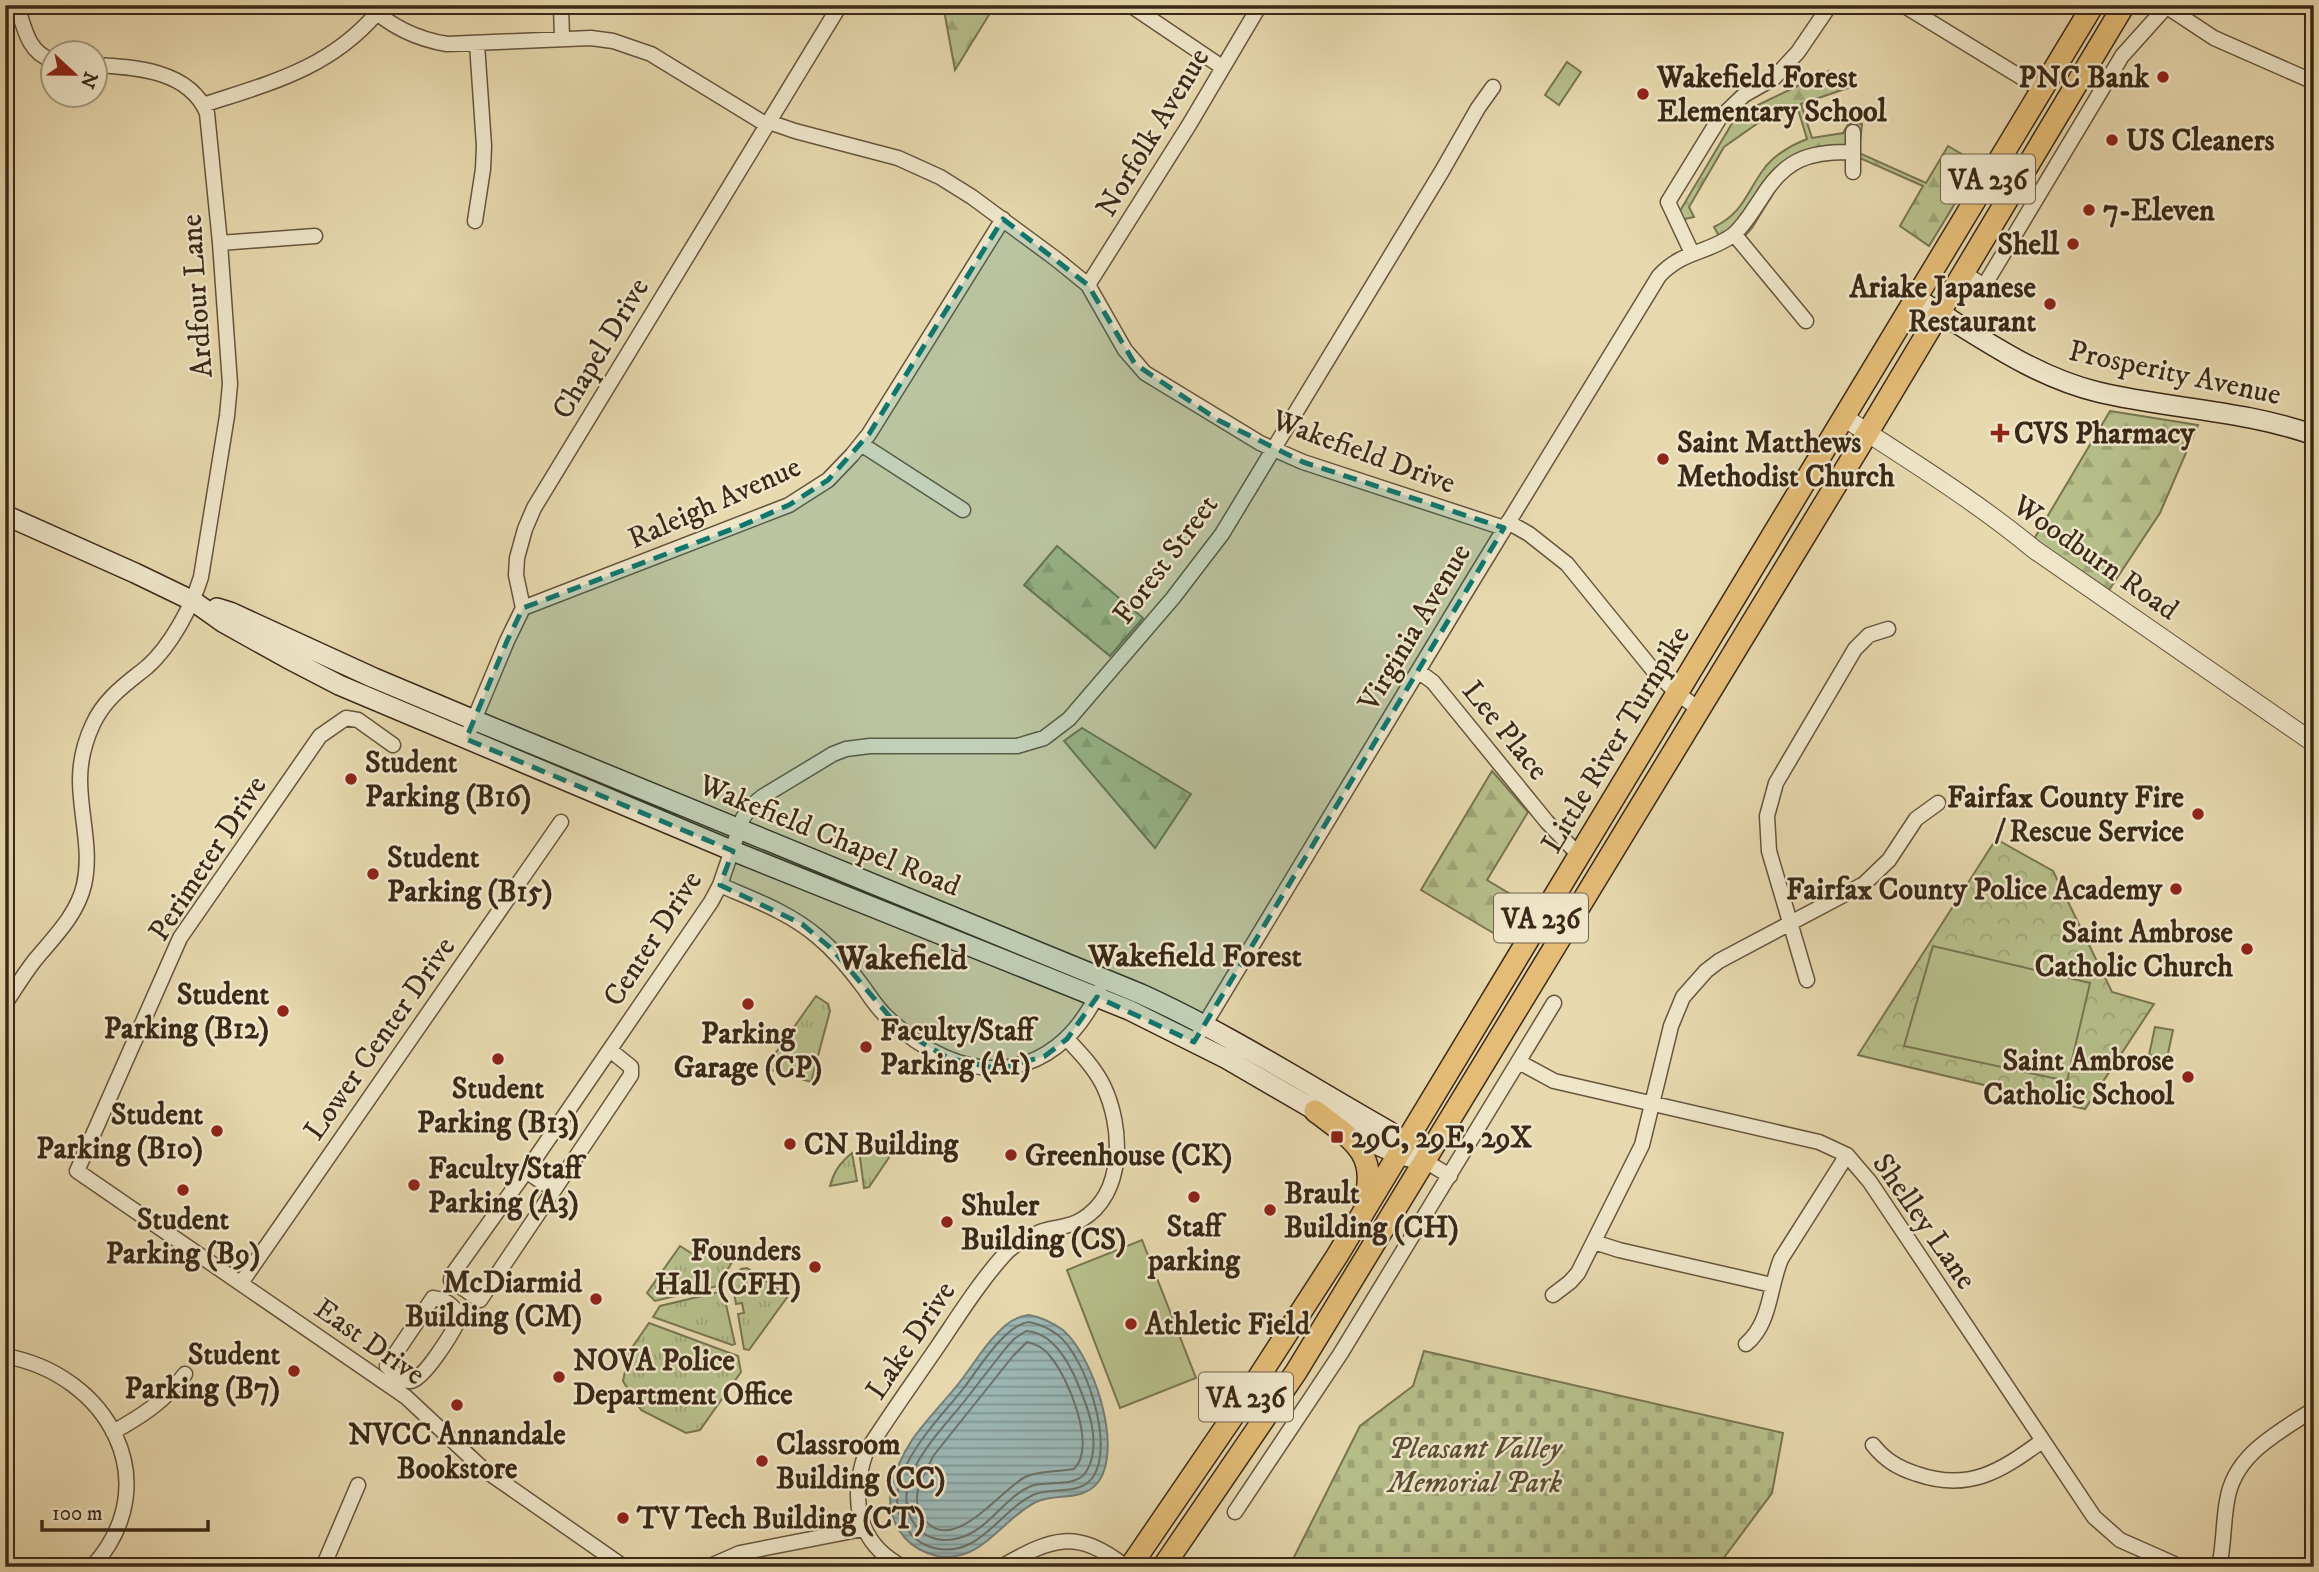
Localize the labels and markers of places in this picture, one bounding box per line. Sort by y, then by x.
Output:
place label: Wakefield Forest Elementary School [1656,60,1887,131]
place label: PNC Bank [2019,60,2150,97]
marker: PNC Bank [2155,69,2171,85]
marker: Wakefield Forest Elementary School [1635,86,1651,102]
place label: US Cleaners [2126,123,2275,160]
marker: US Cleaners [2104,132,2120,148]
place label: 7-Eleven [2103,193,2215,230]
marker: 7-Eleven [2081,202,2097,218]
place label: Shell [1997,227,2060,264]
marker: Shell [2065,236,2081,252]
place label: Ariake Japanese Restaurant [1848,270,2037,341]
marker: Ariake Japanese Restaurant [2042,296,2058,312]
place label: CVS Pharmacy [2014,416,2195,453]
place label: Saint Matthews Methodist Church [1677,425,1895,496]
marker: CVS Pharmacy [1992,425,2008,441]
marker: Saint Matthews Methodist Church [1655,451,1671,467]
place label: Student Parking (B16) [365,745,531,816]
marker: Student Parking (B16) [343,771,359,787]
place label: Fairfax County Fire / Rescue Service [1947,780,2185,851]
marker: Fairfax County Fire / Rescue Service [2190,806,2206,822]
place label: Student Parking (B15) [387,840,552,911]
marker: Student Parking (B15) [365,866,381,882]
place label: Fairfax County Police Academy [1786,872,2163,909]
marker: Fairfax County Police Academy [2168,881,2184,897]
place label: Saint Ambrose Catholic Church [2035,915,2234,986]
marker: Saint Ambrose Catholic Church [2239,941,2255,957]
place label: Student Parking (B12) [104,977,269,1048]
marker: Parking Garage (CP) [740,996,756,1012]
marker: Student Parking (B12) [275,1003,291,1019]
place label: Faculty/Staff Parking (A1) [880,1013,1039,1084]
place label: Parking Garage (CP) [674,1016,822,1087]
marker: Faculty/Staff Parking (A1) [858,1039,874,1055]
place label: Saint Ambrose Catholic School [1983,1043,2175,1114]
marker: Student Parking (B13) [490,1051,506,1067]
marker: Saint Ambrose Catholic School [2180,1069,2196,1085]
place label: Student Parking (B13) [417,1071,579,1142]
place label: Student Parking (B10) [36,1097,203,1168]
place label: 29C, 29E, 29X [1351,1120,1532,1157]
marker: Student Parking (B10) [209,1123,225,1139]
place label: CN Building [804,1127,960,1164]
marker: 29C, 29E, 29X [1329,1129,1345,1145]
marker: CN Building [782,1136,798,1152]
place label: Greenhouse (CK) [1025,1138,1232,1175]
marker: Greenhouse (CK) [1003,1147,1019,1163]
place label: Faculty/Staff Parking (A3) [428,1151,587,1222]
place label: Brault Building (CH) [1284,1176,1459,1247]
marker: Faculty/Staff Parking (A3) [406,1177,422,1193]
marker: Student Parking (B9) [175,1182,191,1198]
place label: Shuler Building (CS) [961,1188,1126,1259]
marker: Staff parking [1186,1189,1202,1205]
place label: Student Parking (B9) [106,1202,260,1273]
marker: Brault Building (CH) [1262,1202,1278,1218]
place label: Staff parking [1147,1209,1241,1280]
marker: Shuler Building (CS) [939,1214,955,1230]
place label: Founders Hall (CFH) [655,1233,801,1304]
marker: Founders Hall (CFH) [807,1259,823,1275]
place label: McDiarmid Building (CM) [405,1265,583,1336]
marker: McDiarmid Building (CM) [588,1291,604,1307]
place label: Athletic Field [1144,1307,1311,1344]
marker: Athletic Field [1123,1316,1139,1332]
place label: Student Parking (B7) [125,1337,280,1408]
place label: NOVA Police Department Office [573,1343,793,1414]
marker: Student Parking (B7) [286,1363,302,1379]
marker: NOVA Police Department Office [551,1369,567,1385]
marker: NVCC Annandale Bookstore [449,1397,465,1413]
place label: NVCC Annandale Bookstore [348,1417,566,1488]
place label: Classroom Building (CC) [776,1427,946,1498]
marker: Classroom Building (CC) [754,1453,770,1469]
place label: TV Tech Building (CT) [636,1501,925,1538]
marker: TV Tech Building (CT) [615,1510,631,1526]

